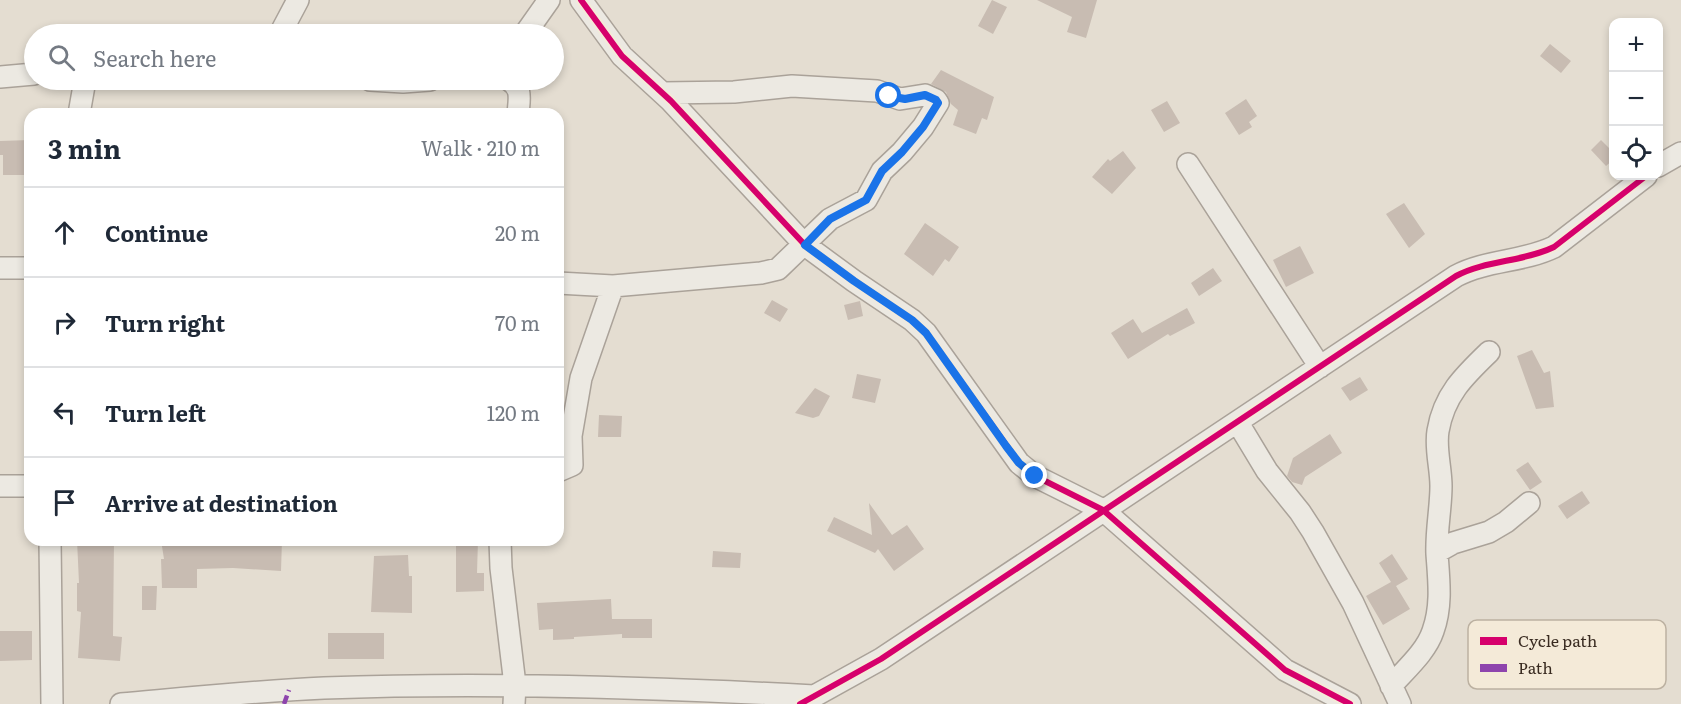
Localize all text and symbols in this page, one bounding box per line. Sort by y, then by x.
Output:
map controls [1609,18,1663,180]
button: + [1609,18,1663,72]
search box [24,24,564,90]
icon: search [45,41,78,74]
text: Search here [93,41,216,74]
button: − [1609,72,1663,126]
route start [875,82,901,108]
button: locate [1609,126,1663,180]
text: 3 min [48,128,121,167]
text: Walk · 210 m [421,132,540,162]
icon: ahead [48,216,81,249]
text: Continue [105,216,208,249]
text: 20 m [495,217,540,247]
icon: right [48,306,81,339]
text: Turn right [105,306,225,339]
text: 70 m [495,307,540,337]
icon: left [48,396,81,429]
text: Turn left [105,396,206,429]
text: 120 m [487,397,540,427]
route end [1021,462,1047,488]
icon: arrive [48,486,81,519]
text: Arrive at destination [105,486,338,519]
legend [1468,620,1666,689]
text: Cycle path [1518,628,1598,652]
text: Path [1518,655,1553,679]

